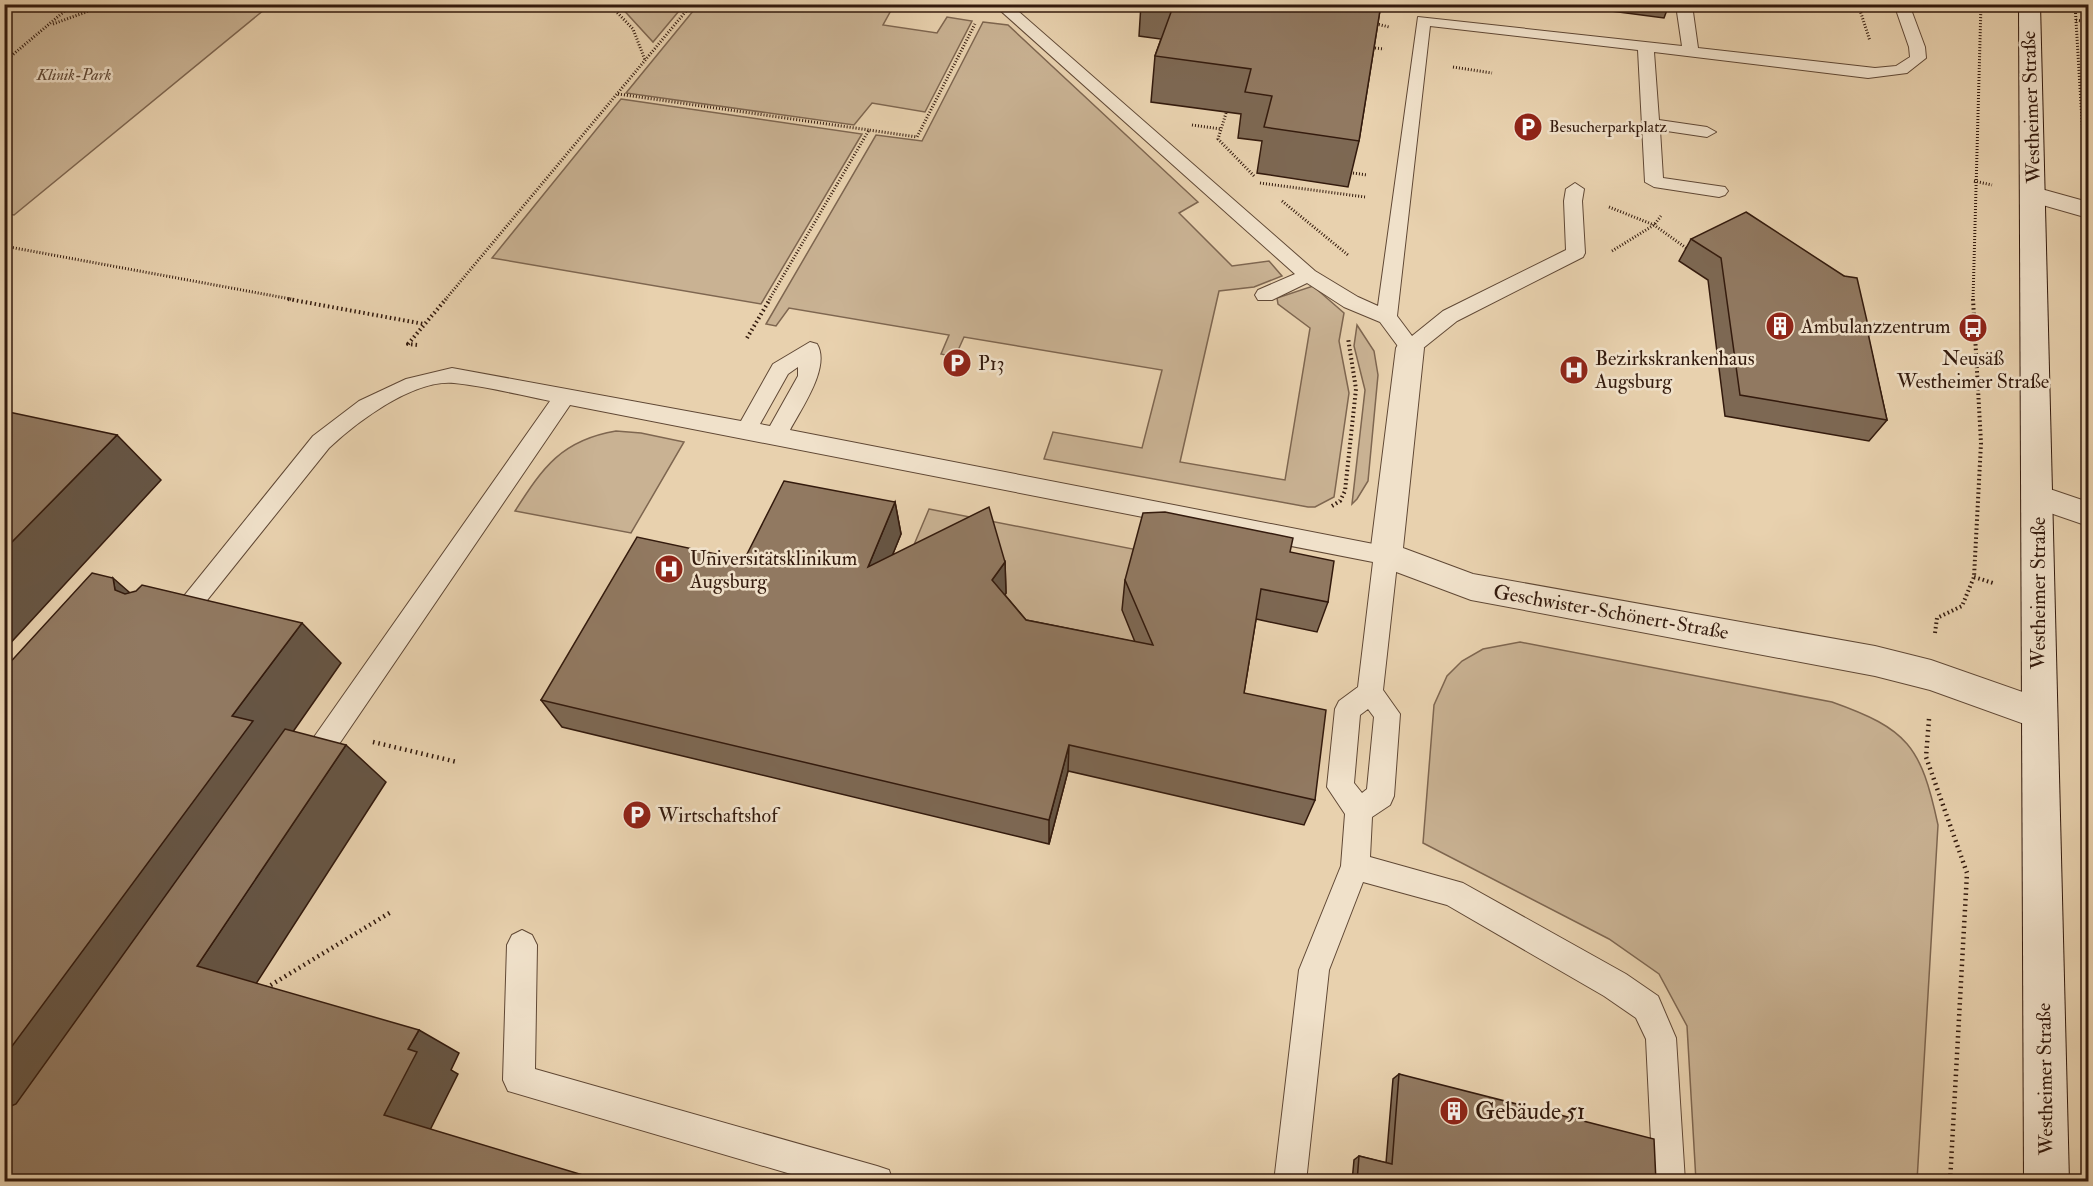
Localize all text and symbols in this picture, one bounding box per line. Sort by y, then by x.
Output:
street label: Westheimer Straße [2016,30,2046,185]
park label: Klinik-Park [36,65,112,85]
parking icon: Besucherparkplatz [1512,111,1544,143]
place label: Besucherparkplatz [1549,117,1667,138]
building icon: Ambulanzzentrum [1764,310,1796,342]
bus stop icon: Neusäß Westheimer Straße [1957,312,1989,344]
place label: Ambulanzzentrum [1800,314,1951,339]
place label: Bezirkskrankenhaus Augsburg [1594,346,1755,394]
place label: Neusäß Westheimer Straße [1896,346,2049,394]
parking icon: P13 [941,347,973,379]
place label: P13 [978,351,1005,376]
hospital icon: Bezirkskrankenhaus Augsburg [1558,354,1590,386]
street label: Westheimer Straße [2026,517,2051,670]
place label: Universitätsklinikum Augsburg [689,546,858,594]
hospital icon: Universitätsklinikum Augsburg [653,553,685,585]
street label: Geschwister-Schönert-Straße [1491,579,1731,645]
parking icon: Wirtschaftshof [621,799,653,831]
place label: Wirtschaftshof [657,803,781,828]
street label: Westheimer Straße [2031,1003,2059,1156]
building icon: Gebäude 51 [1438,1095,1470,1127]
place label: Gebäude 51 [1475,1096,1585,1127]

